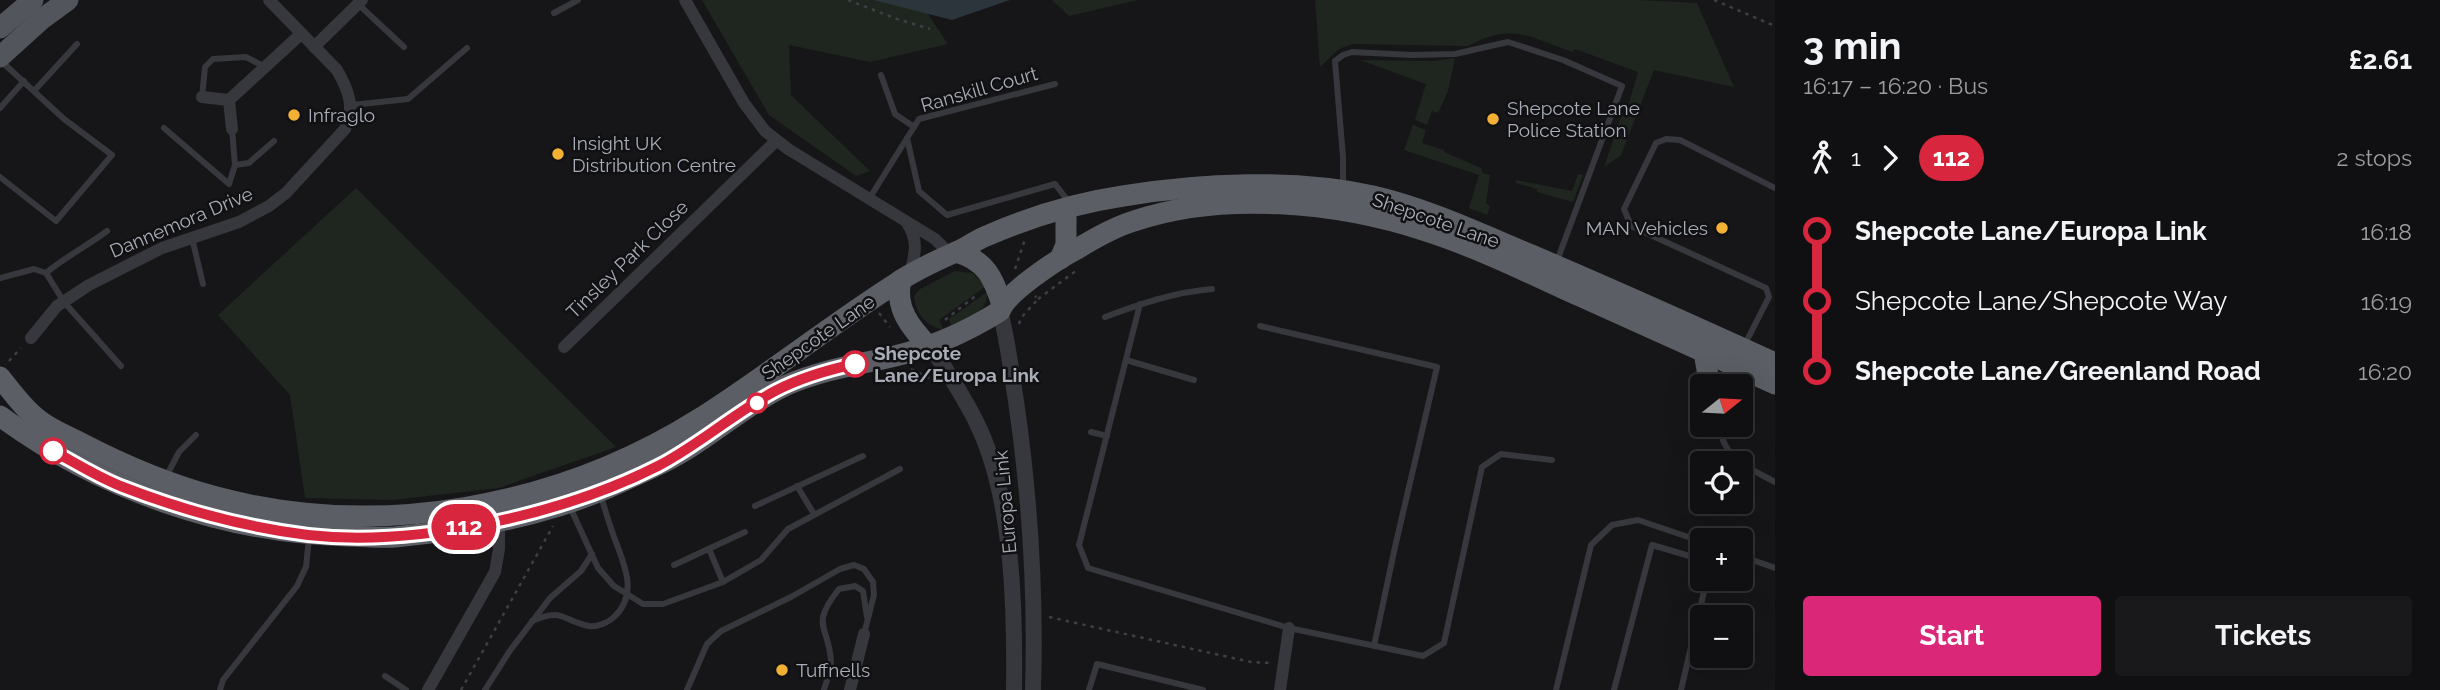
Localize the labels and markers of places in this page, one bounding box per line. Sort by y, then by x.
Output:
place label: Shepcote Lane Police Station [1507,97,1640,141]
place label: Infraglo [308,104,375,126]
marker: Infraglo [286,107,302,123]
marker: Shepcote Lane Police Station [1485,111,1501,127]
place label: Insight UK Distribution Centre [572,132,736,176]
marker: Insight UK Distribution Centre [550,146,566,162]
place label: MAN Vehicles [1586,217,1708,239]
marker: MAN Vehicles [1714,220,1730,236]
place label: Shepcote Lane/Europa Link [874,342,1040,386]
marker: Shepcote Lane/Europa Link [842,351,868,377]
unlabelled marker [747,393,767,413]
unlabelled marker [40,438,66,464]
place label: Tuffnells [796,659,870,681]
marker: Tuffnells [774,662,790,678]

